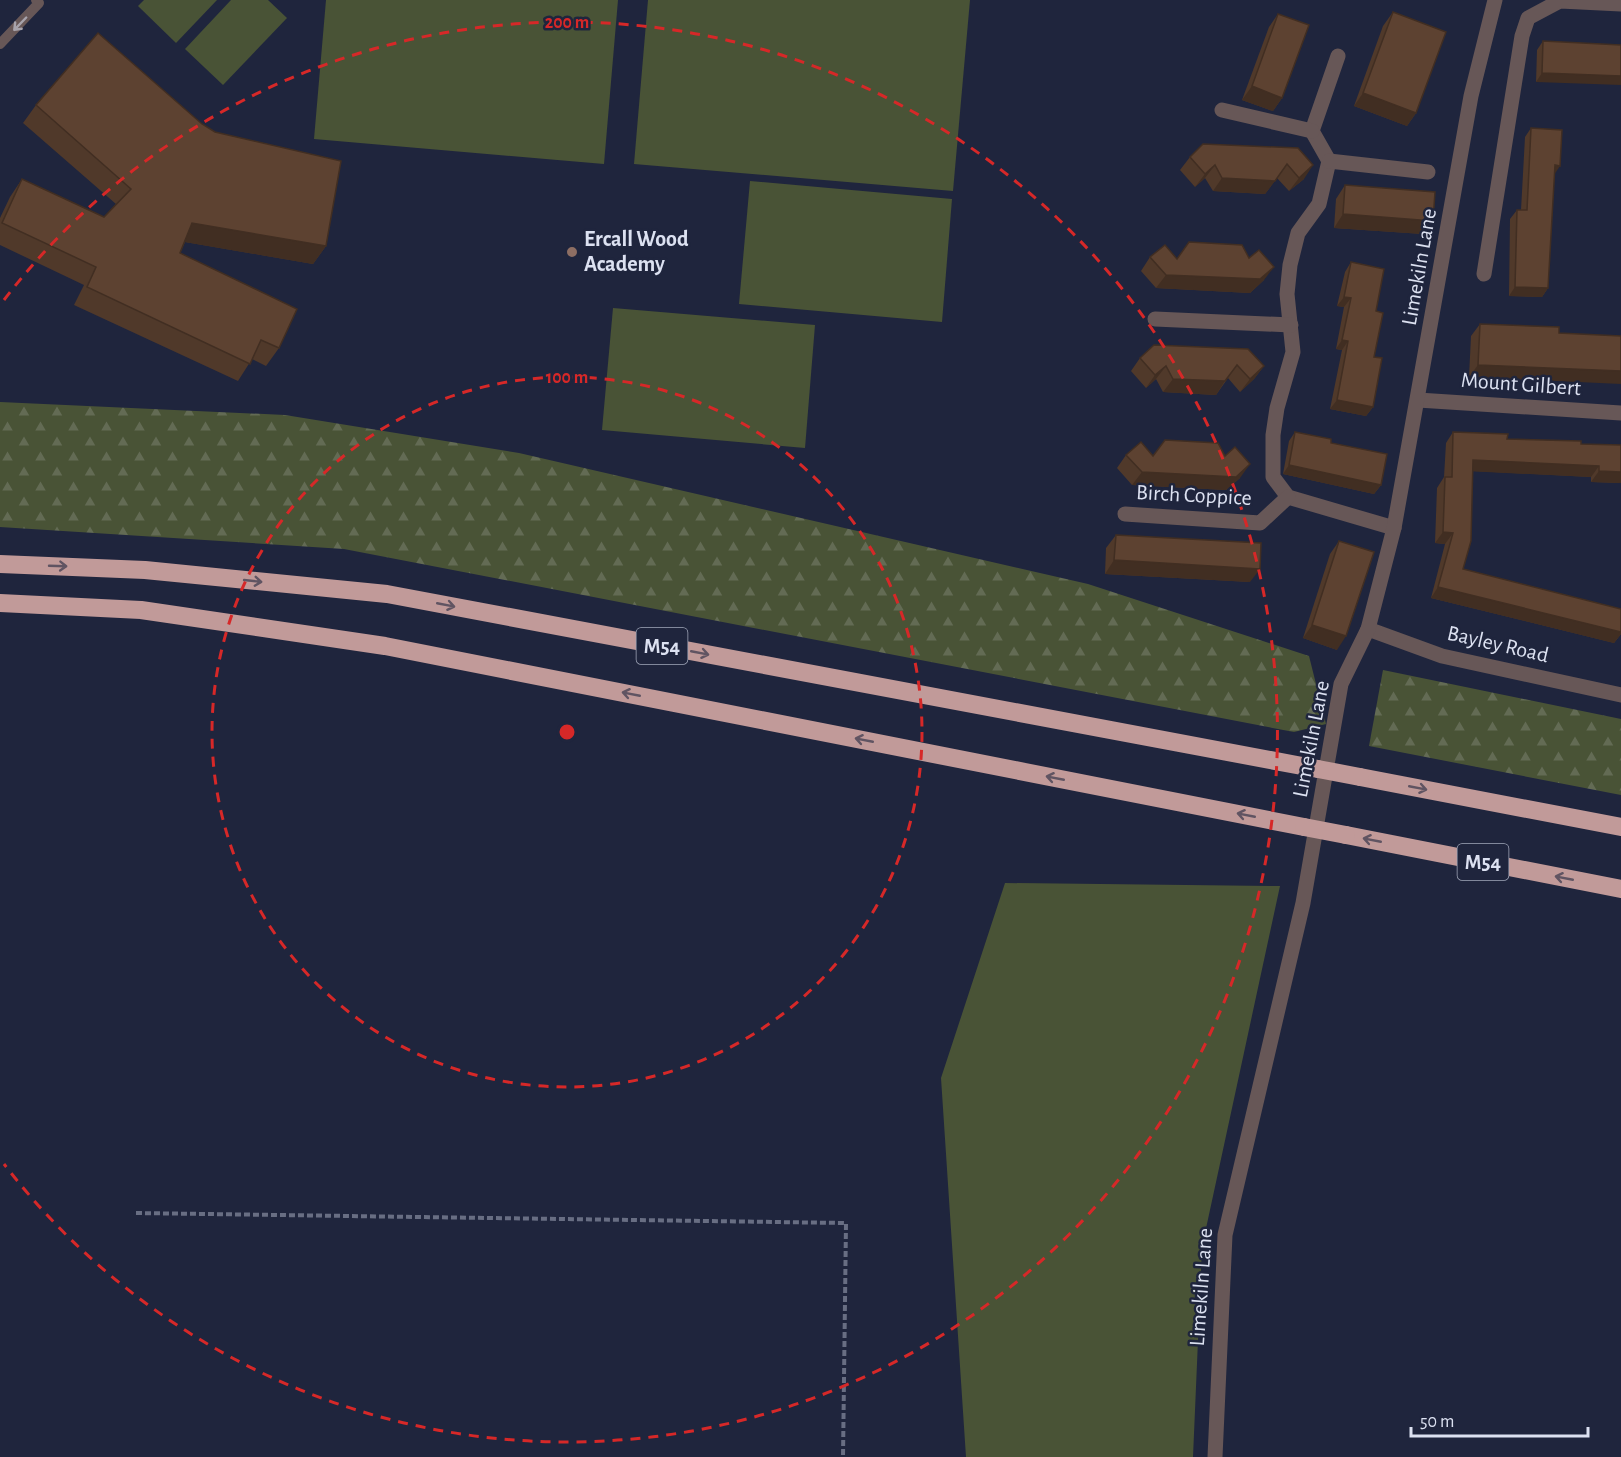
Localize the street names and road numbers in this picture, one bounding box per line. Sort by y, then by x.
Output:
street label: Limekiln Lane [1398,207,1440,327]
street label: Mount Gilbert [1460,369,1582,399]
street label: Birch Coppice [1136,481,1252,509]
street label: Bayley Road [1445,622,1551,666]
road number: M54 [636,628,688,664]
street label: Limekiln Lane [1289,679,1333,799]
road number: M54 [1458,844,1508,880]
street label: Limekiln Lane [1186,1227,1216,1347]

